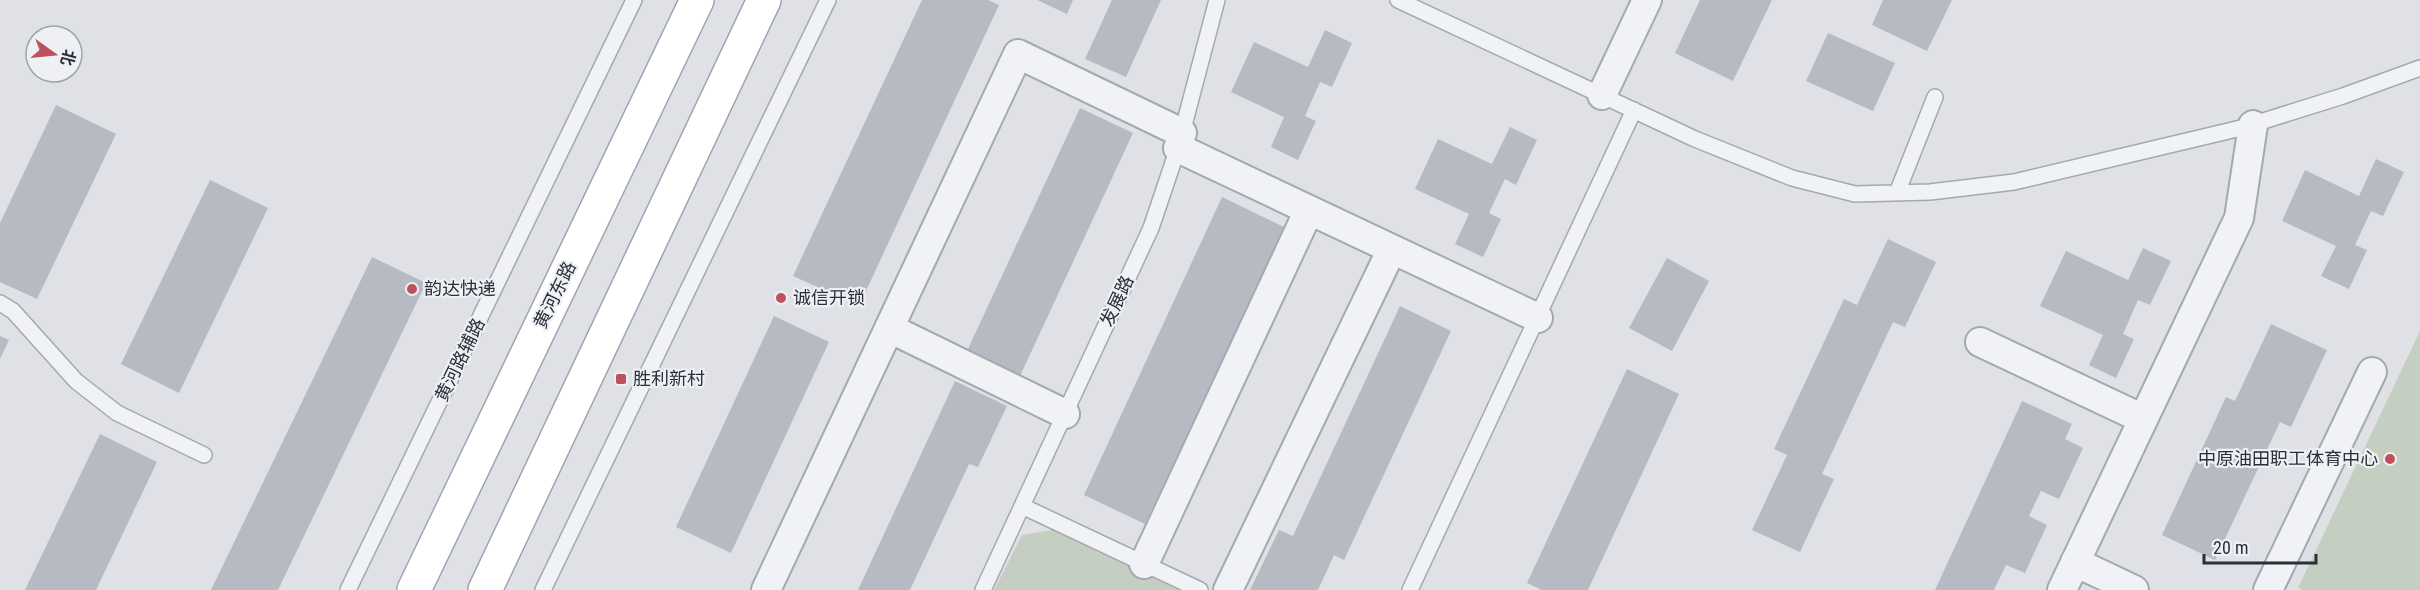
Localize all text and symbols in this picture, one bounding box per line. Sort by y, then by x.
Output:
north arrow [24,24,84,84]
text: 北 [57,48,79,68]
street label: 黄河东路 [529,258,580,332]
street label: 发展路 [1096,272,1137,330]
place label: 韵达快递 [424,278,496,299]
marker: 韵达快递 [405,282,419,296]
place label: 诚信开锁 [793,287,865,308]
marker: 诚信开锁 [774,291,788,305]
street label: 黄河路辅路 [430,315,489,405]
place label: 胜利新村 [633,368,705,389]
marker: 胜利新村 [614,372,628,386]
place label: 中原油田职工体育中心 [2198,448,2378,469]
marker: 中原油田职工体育中心 [2383,452,2397,466]
scale bar [2204,527,2316,565]
text: 20 m [2213,537,2248,558]

